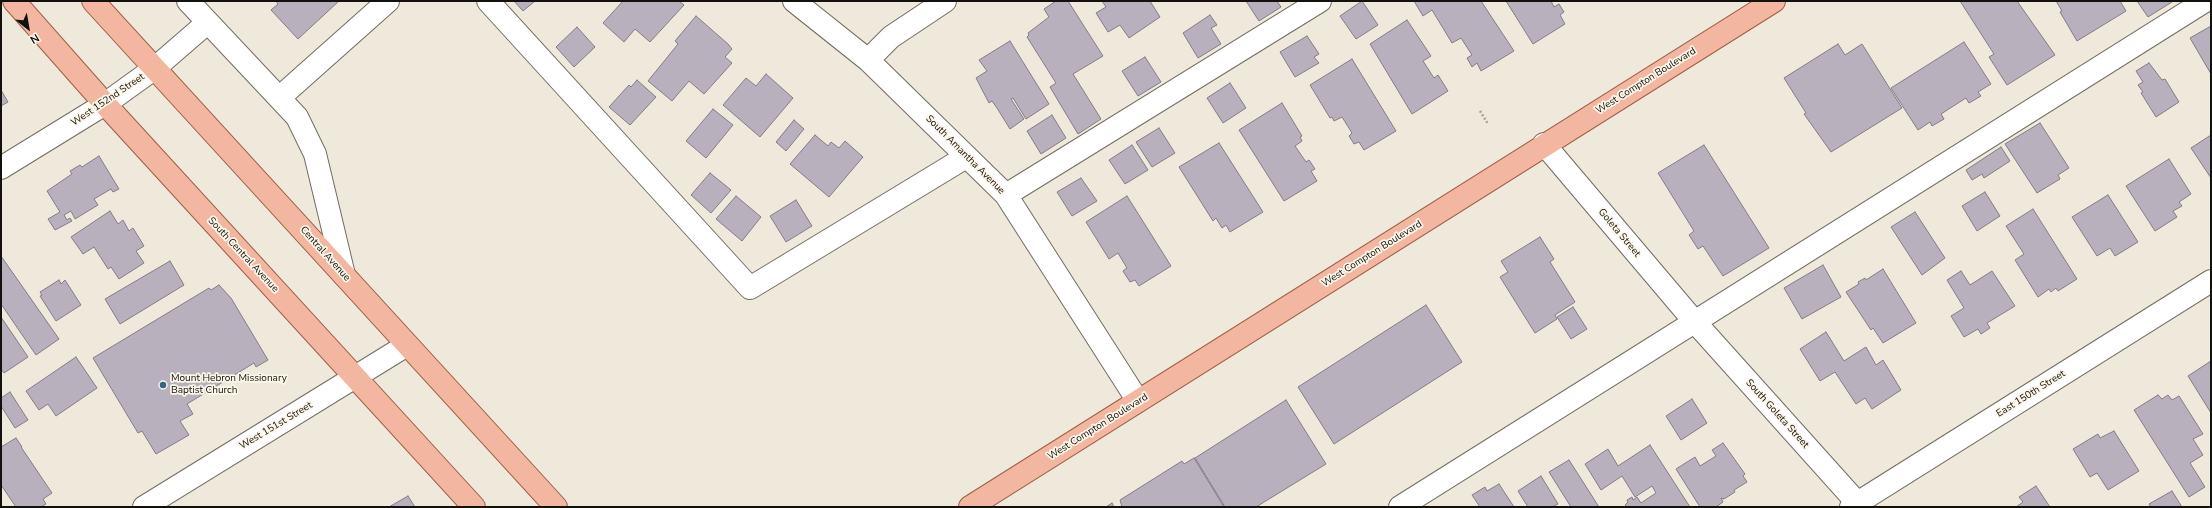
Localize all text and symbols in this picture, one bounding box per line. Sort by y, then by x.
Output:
north arrow [8,8,48,48]
text: N [27,30,42,47]
street label: West Compton Boulevard [1594,45,1698,117]
street label: West 152nd Street [69,71,147,129]
street label: South Amantha Avenue [923,113,1007,197]
street label: Goleta Street [1595,206,1643,260]
street label: South Central Avenue [205,215,281,295]
street label: West Compton Boulevard [1320,218,1424,290]
street label: Central Avenue [297,224,353,284]
street label: East 150th Street [1994,368,2068,420]
place label: Mount Hebron Missionary Baptist Church [171,373,287,396]
street label: South Goleta Street [1743,377,1811,451]
marker: Mount Hebron Missionary Baptist Church [158,380,168,390]
street label: West Compton Boulevard [1046,391,1150,463]
street label: West 151st Street [237,400,315,452]

